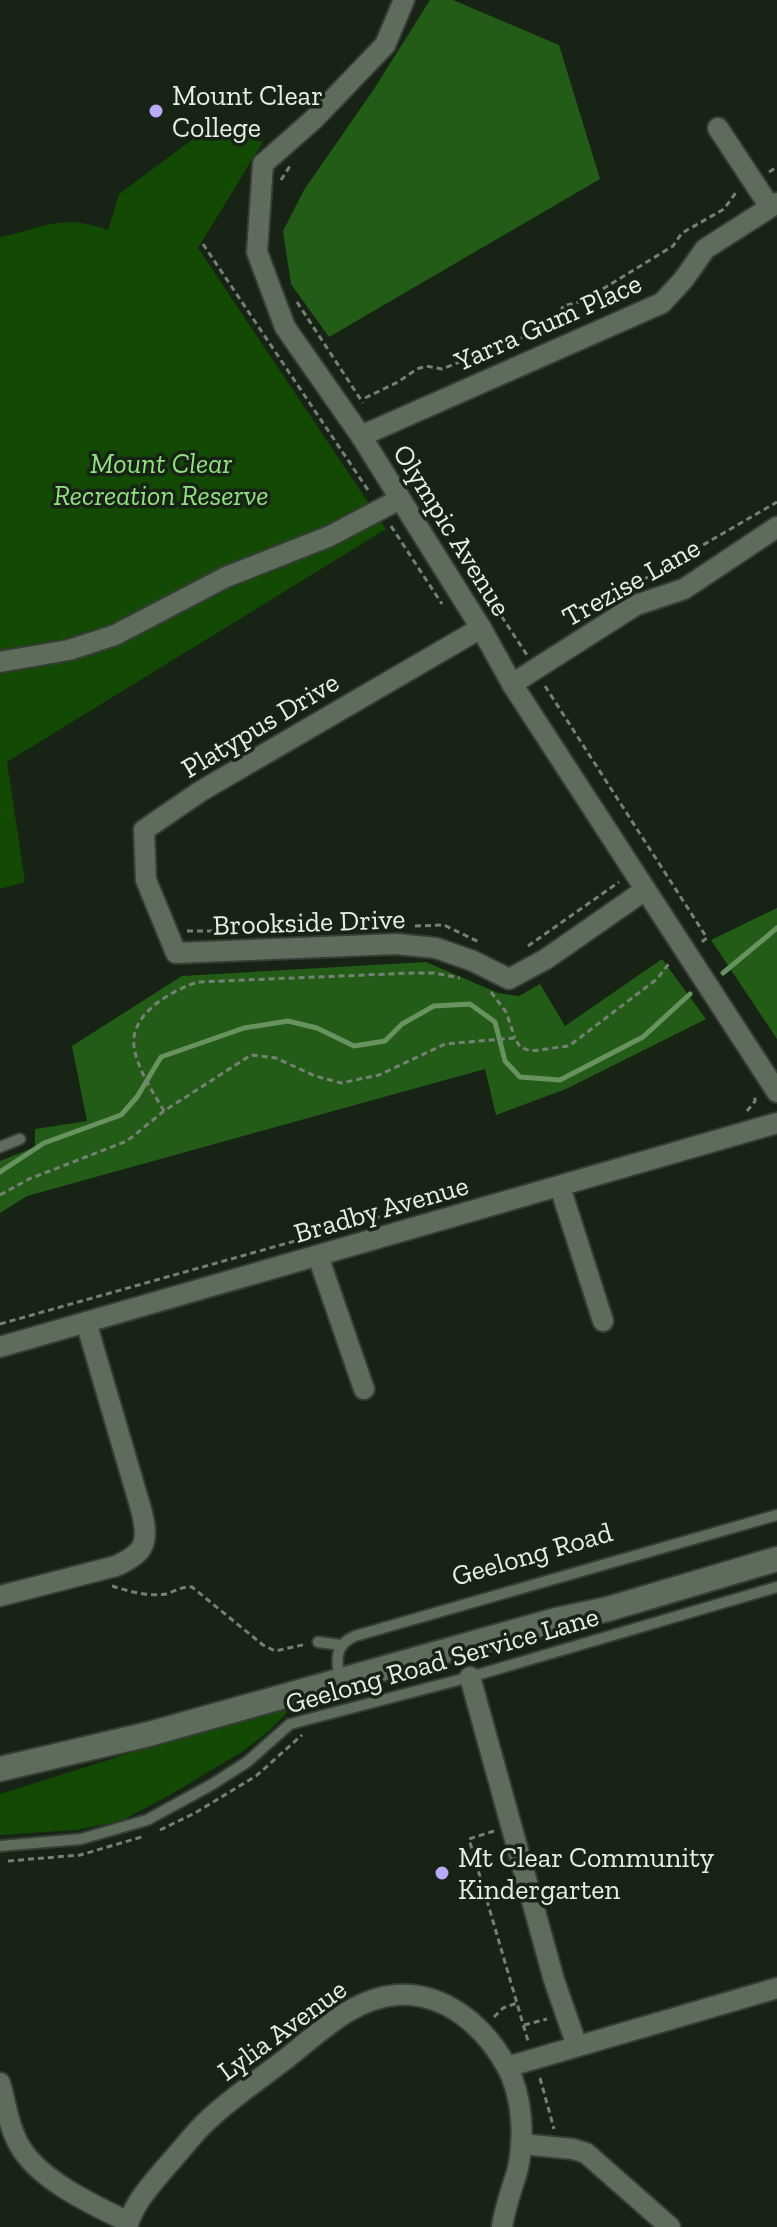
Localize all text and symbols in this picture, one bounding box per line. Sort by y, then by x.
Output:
place label: Mount Clear College [172,79,323,144]
marker: Mount Clear College [147,102,165,120]
street label: Yarra Gum Place [449,266,646,378]
street label: Olympic Avenue [386,438,518,622]
park label: Mount Clear Recreation Reserve [53,447,269,512]
street label: Trezise Lane [556,531,706,633]
street label: Platypus Drive [175,665,345,785]
street label: Brookside Drive [212,902,406,942]
street label: Bradby Avenue [290,1168,472,1250]
street label: Geelong Road [448,1515,616,1593]
street label: Geelong Road Service Lane [282,1599,602,1721]
place label: Mt Clear Community Kindergarten [458,1841,715,1906]
marker: Mt Clear Community Kindergarten [433,1864,451,1882]
street label: Lylia Avenue [211,1972,353,2088]

